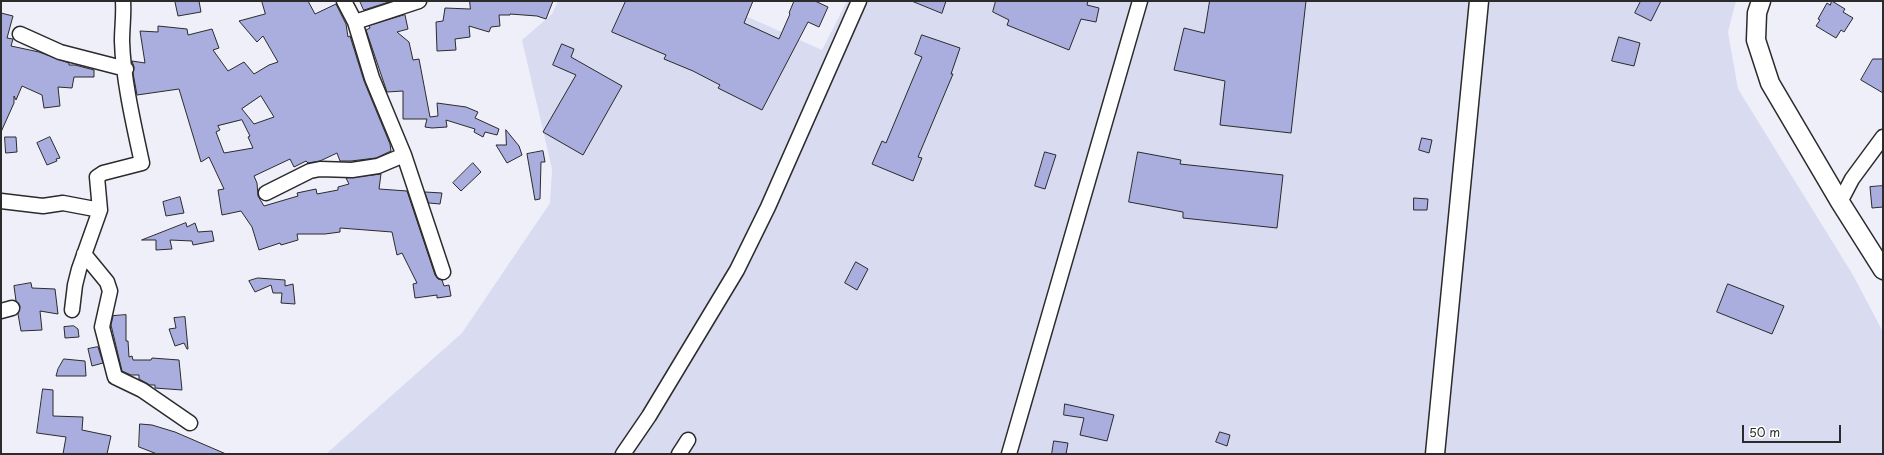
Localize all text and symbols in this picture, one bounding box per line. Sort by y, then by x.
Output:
scale bar [1744,417,1843,443]
text: 50 m [1749,423,1780,441]

